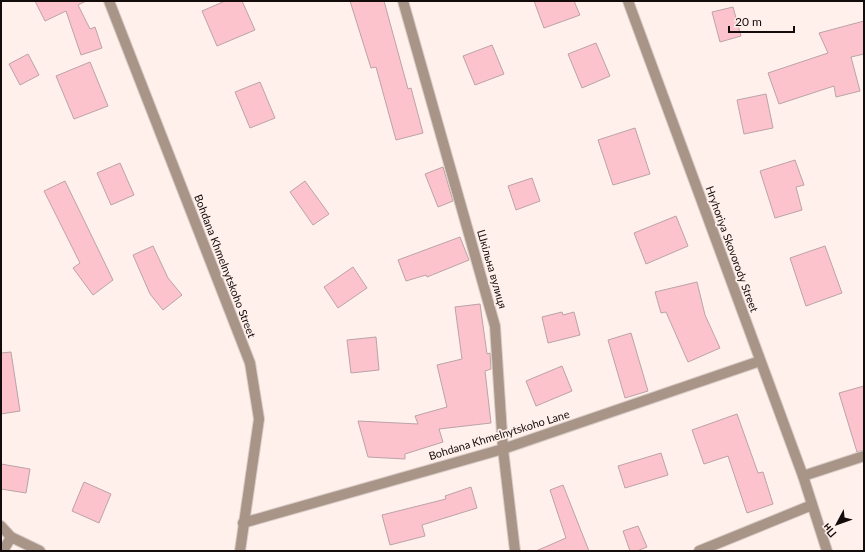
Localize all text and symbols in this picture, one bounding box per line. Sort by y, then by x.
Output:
scale bar [729,8,794,34]
text: 20 m [735,14,762,29]
street label: Hryhoriya Skovorody Street [704,184,761,314]
street label: Bohdana Khmelnytskoho Street [192,192,259,339]
street label: Шкільна вулиця [475,228,510,310]
street label: Bohdana Khmelnytskoho Lane [427,407,571,462]
north arrow [817,504,857,544]
text: Пн [819,521,839,541]

